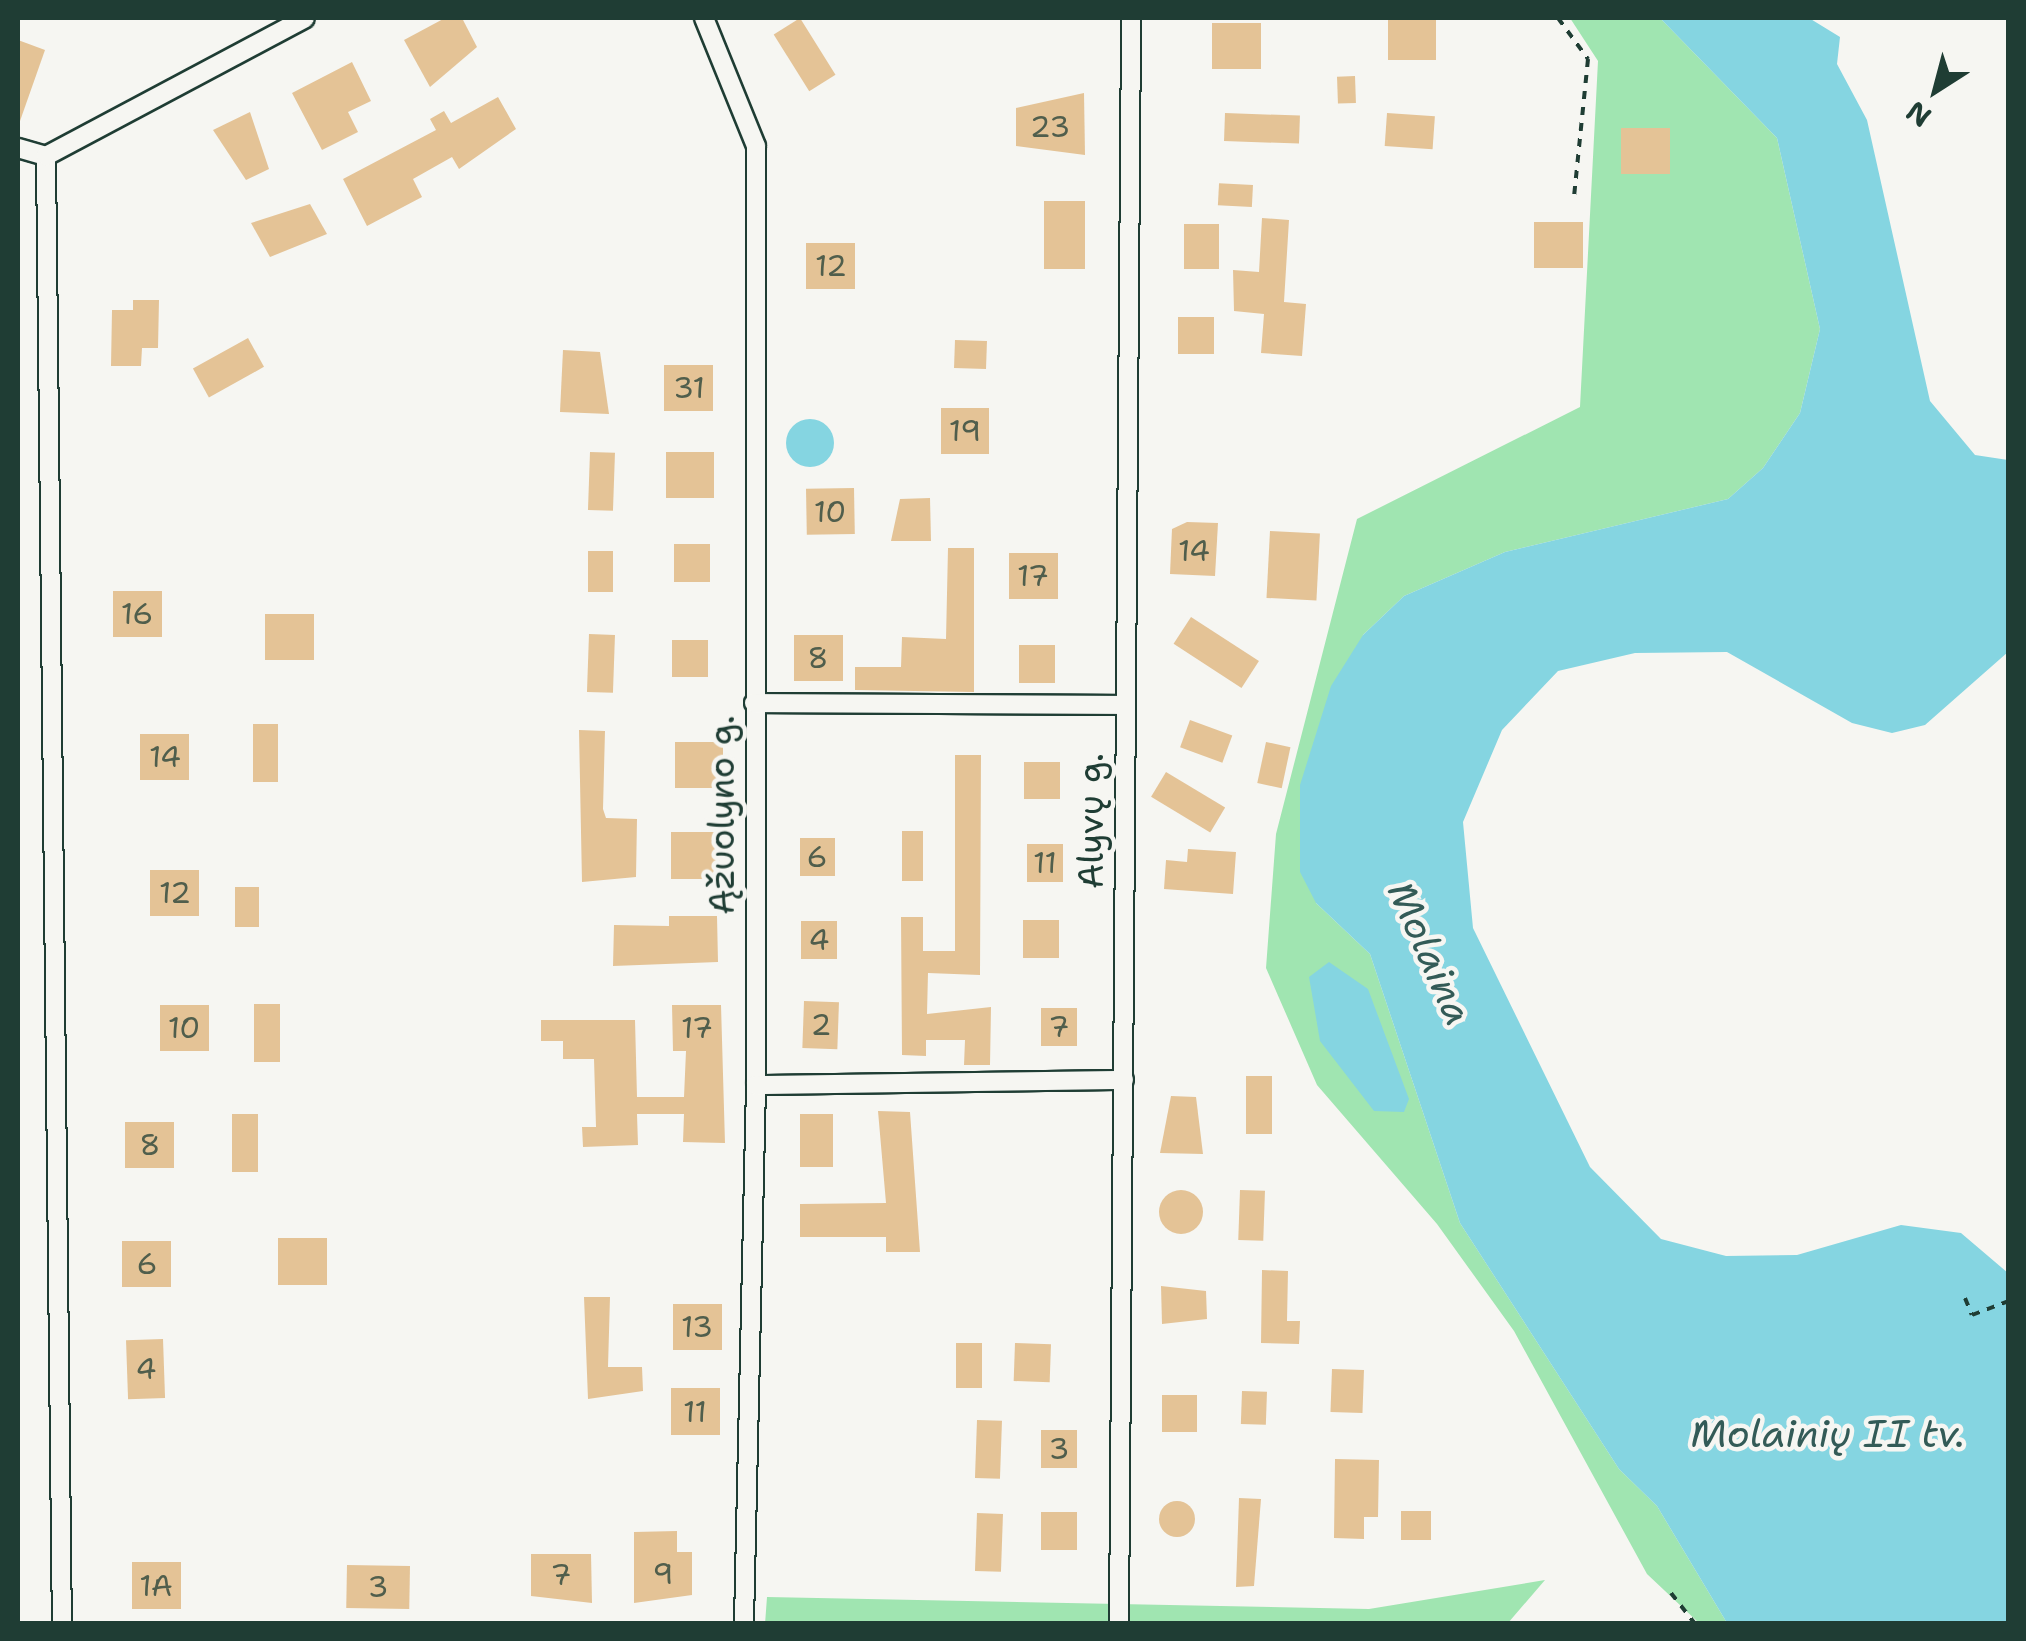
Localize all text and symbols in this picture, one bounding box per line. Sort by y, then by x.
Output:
north arrow [1886,40,1986,140]
text: N [1898,92,1939,136]
house number: 23 [1030,109,1070,145]
house number: 12 [815,248,847,284]
house number: 31 [673,370,705,406]
house number: 19 [949,413,981,449]
house number: 10 [814,494,846,530]
house number: 14 [1178,533,1210,569]
house number: 17 [1017,558,1049,594]
house number: 16 [121,596,153,632]
house number: 8 [808,640,828,676]
street label: Ąžuolyno g. [701,715,743,915]
house number: 14 [149,739,181,775]
street label: Alyvų g. [1070,753,1112,889]
house number: 6 [807,839,827,875]
house number: 11 [1033,845,1057,881]
water label: Molaina [1378,874,1482,1032]
house number: 12 [159,875,191,911]
house number: 4 [809,922,829,958]
house number: 2 [811,1007,831,1043]
house number: 7 [1049,1009,1069,1045]
house number: 10 [168,1010,200,1046]
house number: 17 [681,1010,713,1046]
house number: 8 [140,1127,160,1163]
house number: 6 [137,1246,157,1282]
house number: 13 [681,1309,713,1345]
house number: 4 [136,1351,156,1387]
house number: 11 [683,1394,707,1430]
water label: Molainių II tv. [1690,1411,1966,1457]
house number: 3 [1049,1431,1069,1467]
house number: 9 [653,1556,673,1592]
house number: 7 [551,1557,571,1593]
house number: 1A [139,1568,173,1604]
house number: 3 [368,1569,388,1605]

